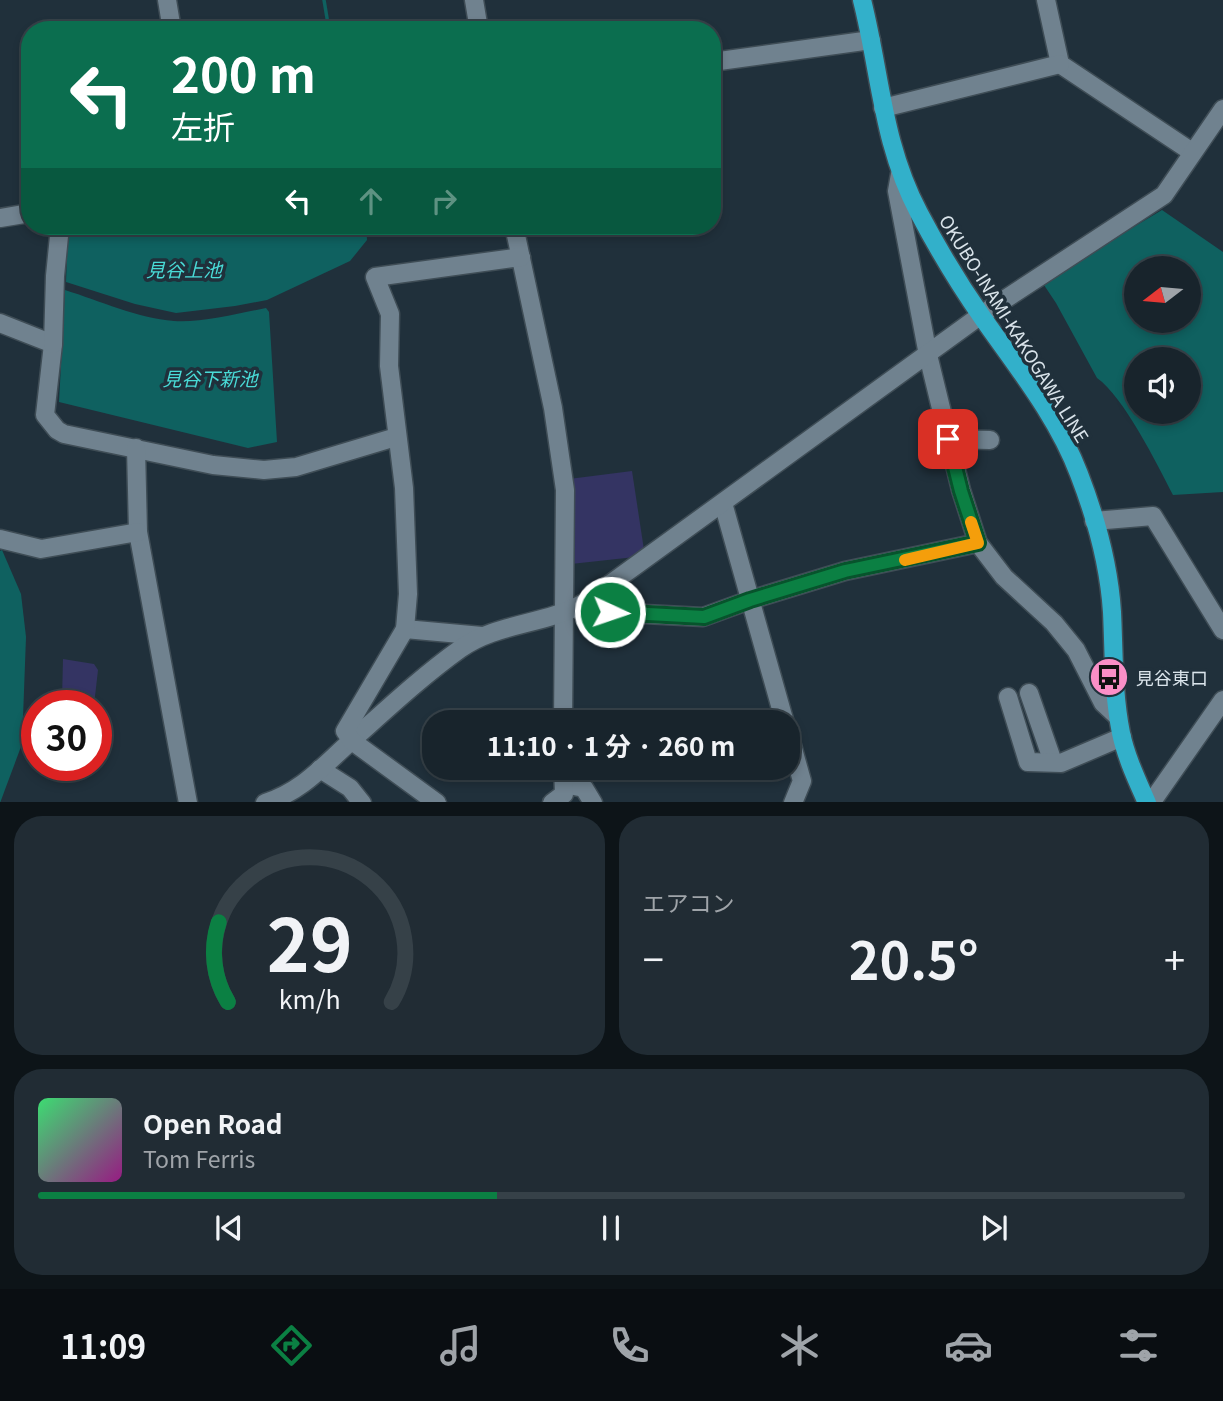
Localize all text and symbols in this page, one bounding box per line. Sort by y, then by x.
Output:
text: 200 m [171,36,316,107]
icon: left [56,49,147,140]
text: 左折 [171,102,235,148]
icon: left [279,182,317,220]
icon: ahead [352,182,390,220]
icon: right [425,182,463,220]
street label: OKUBO-INAMI-KAKOGAWA LINE [934,209,1096,447]
water label: 見谷上池 [146,255,224,282]
north arrow [1124,256,1200,332]
map controls [1124,256,1201,424]
button: sound [1124,347,1201,424]
water label: 見谷下新池 [162,364,259,391]
pin [918,409,978,469]
icon: arrive [929,420,967,458]
position arrow [573,575,647,649]
bus stop icon: 見谷東口 [1088,656,1130,698]
place label: 見谷東口 [1136,664,1208,690]
speed limit sign: 30 [21,690,112,781]
text: 11:10 · 1 分 · 260 m [487,726,735,763]
text: エアコン [643,885,735,919]
text: 29 [266,888,352,993]
text: 20.5° [849,920,979,995]
text: − [643,930,664,985]
text: + [1164,930,1185,985]
text: km/h [278,979,340,1015]
text: Open Road [143,1104,283,1141]
text: Tom Ferris [143,1141,255,1175]
icon: previous [210,1209,248,1247]
icon: pause [592,1209,630,1247]
icon: next [975,1209,1013,1247]
icon: directions [267,1321,316,1370]
icon: music [436,1321,485,1370]
icon: phone [605,1321,654,1370]
icon: climate [775,1321,824,1370]
icon: car [944,1321,993,1370]
icon: filters [1114,1321,1163,1370]
text: 11:09 [60,1322,146,1368]

